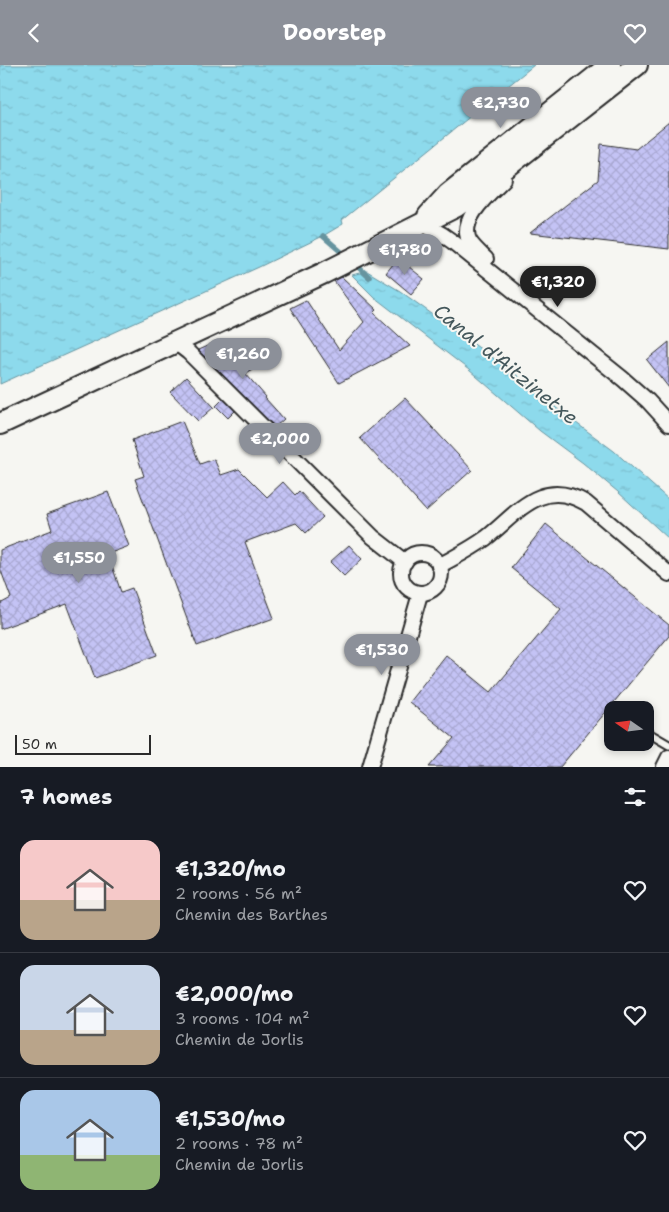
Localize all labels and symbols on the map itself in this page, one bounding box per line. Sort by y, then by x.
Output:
pin: €2,730 [460,87,542,129]
pin: €1,780 [364,233,446,276]
pin: €1,320 [517,265,599,308]
water label: Canal d'Aitzinetxe [428,298,584,430]
pin: €1,260 [202,337,284,380]
pin: €2,000 [239,423,321,465]
pin: €1,550 [38,541,120,584]
pin: €1,530 [341,633,423,676]
north arrow [604,701,654,751]
scale bar [15,732,151,755]

